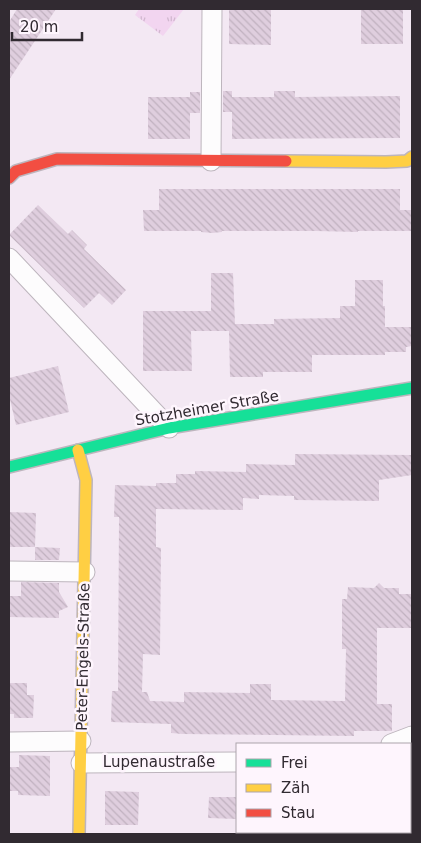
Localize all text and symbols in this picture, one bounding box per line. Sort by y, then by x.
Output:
scale bar [12,10,82,42]
text: 20 m [20,18,58,36]
street label: Stotzheimer Straße [134,387,280,429]
street label: Peter-Engels-Straße [73,583,93,731]
legend [236,743,411,833]
street label: Lupenaustraße [103,753,215,771]
text: Frei [281,754,308,772]
text: Zäh [281,779,310,797]
text: Stau [281,804,315,822]

